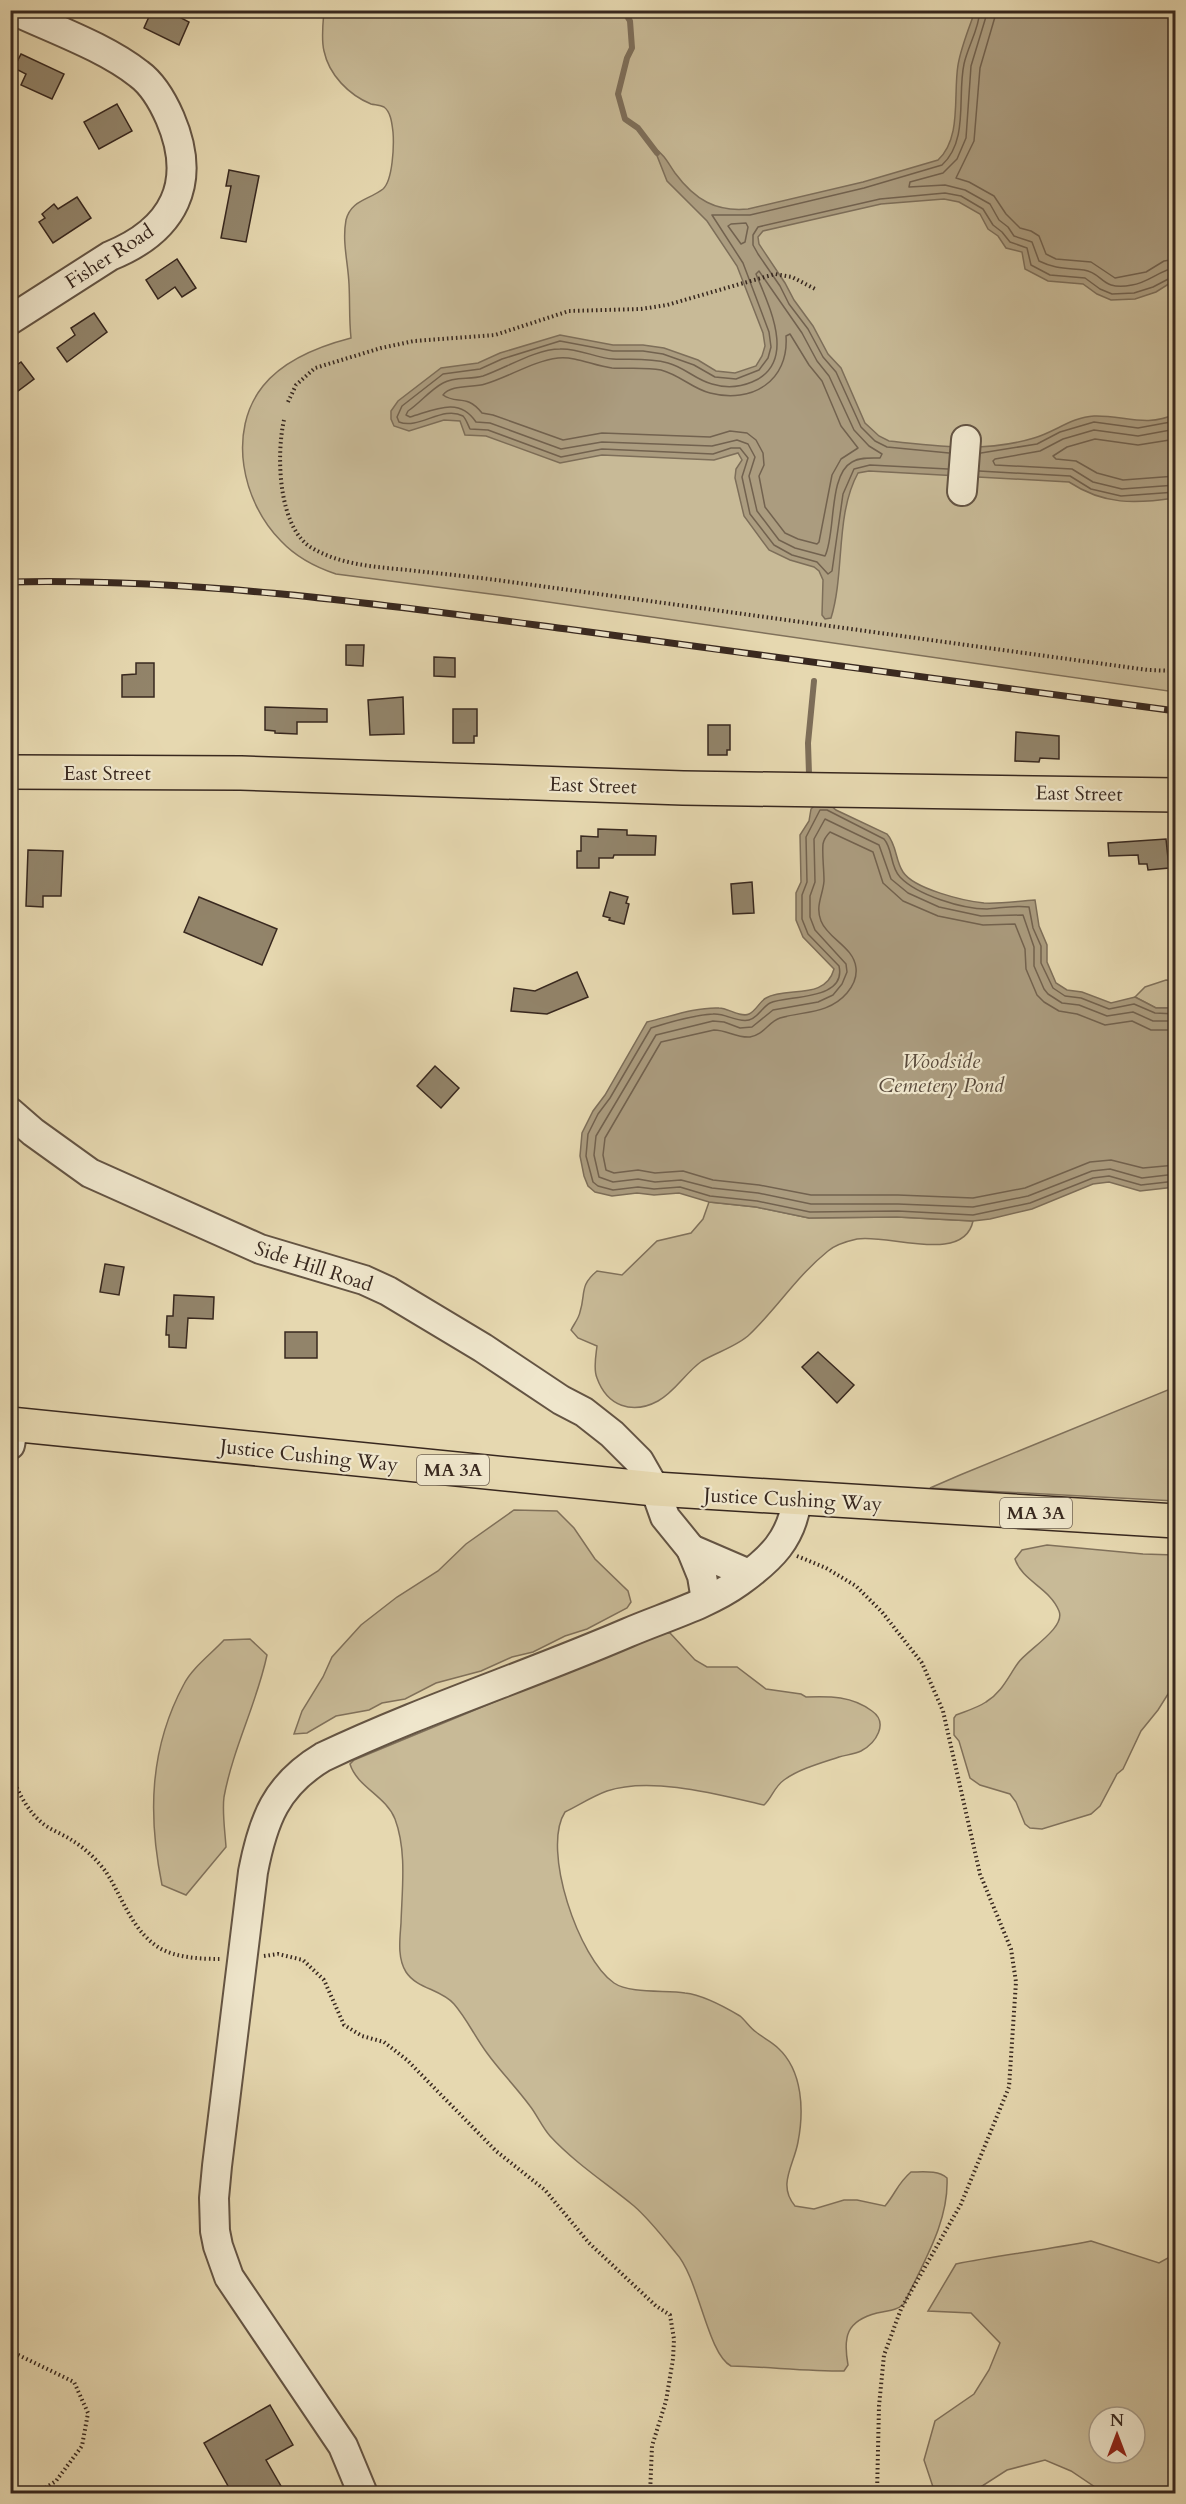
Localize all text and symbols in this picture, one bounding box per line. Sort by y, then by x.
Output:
street label: Fisher Road [60,218,159,295]
street label: East Street [63,760,151,787]
street label: East Street [549,770,638,801]
street label: East Street [1035,779,1124,808]
water label: Woodside Cemetery Pond [878,1047,1005,1100]
street label: Side Hill Road [251,1235,377,1298]
street label: Justice Cushing Way [216,1432,400,1478]
road number: MA 3A [417,1455,489,1485]
street label: Justice Cushing Way [700,1481,883,1518]
road number: MA 3A [1000,1498,1072,1528]
north arrow [1087,2405,1147,2465]
text: N [1110,2410,1124,2432]

